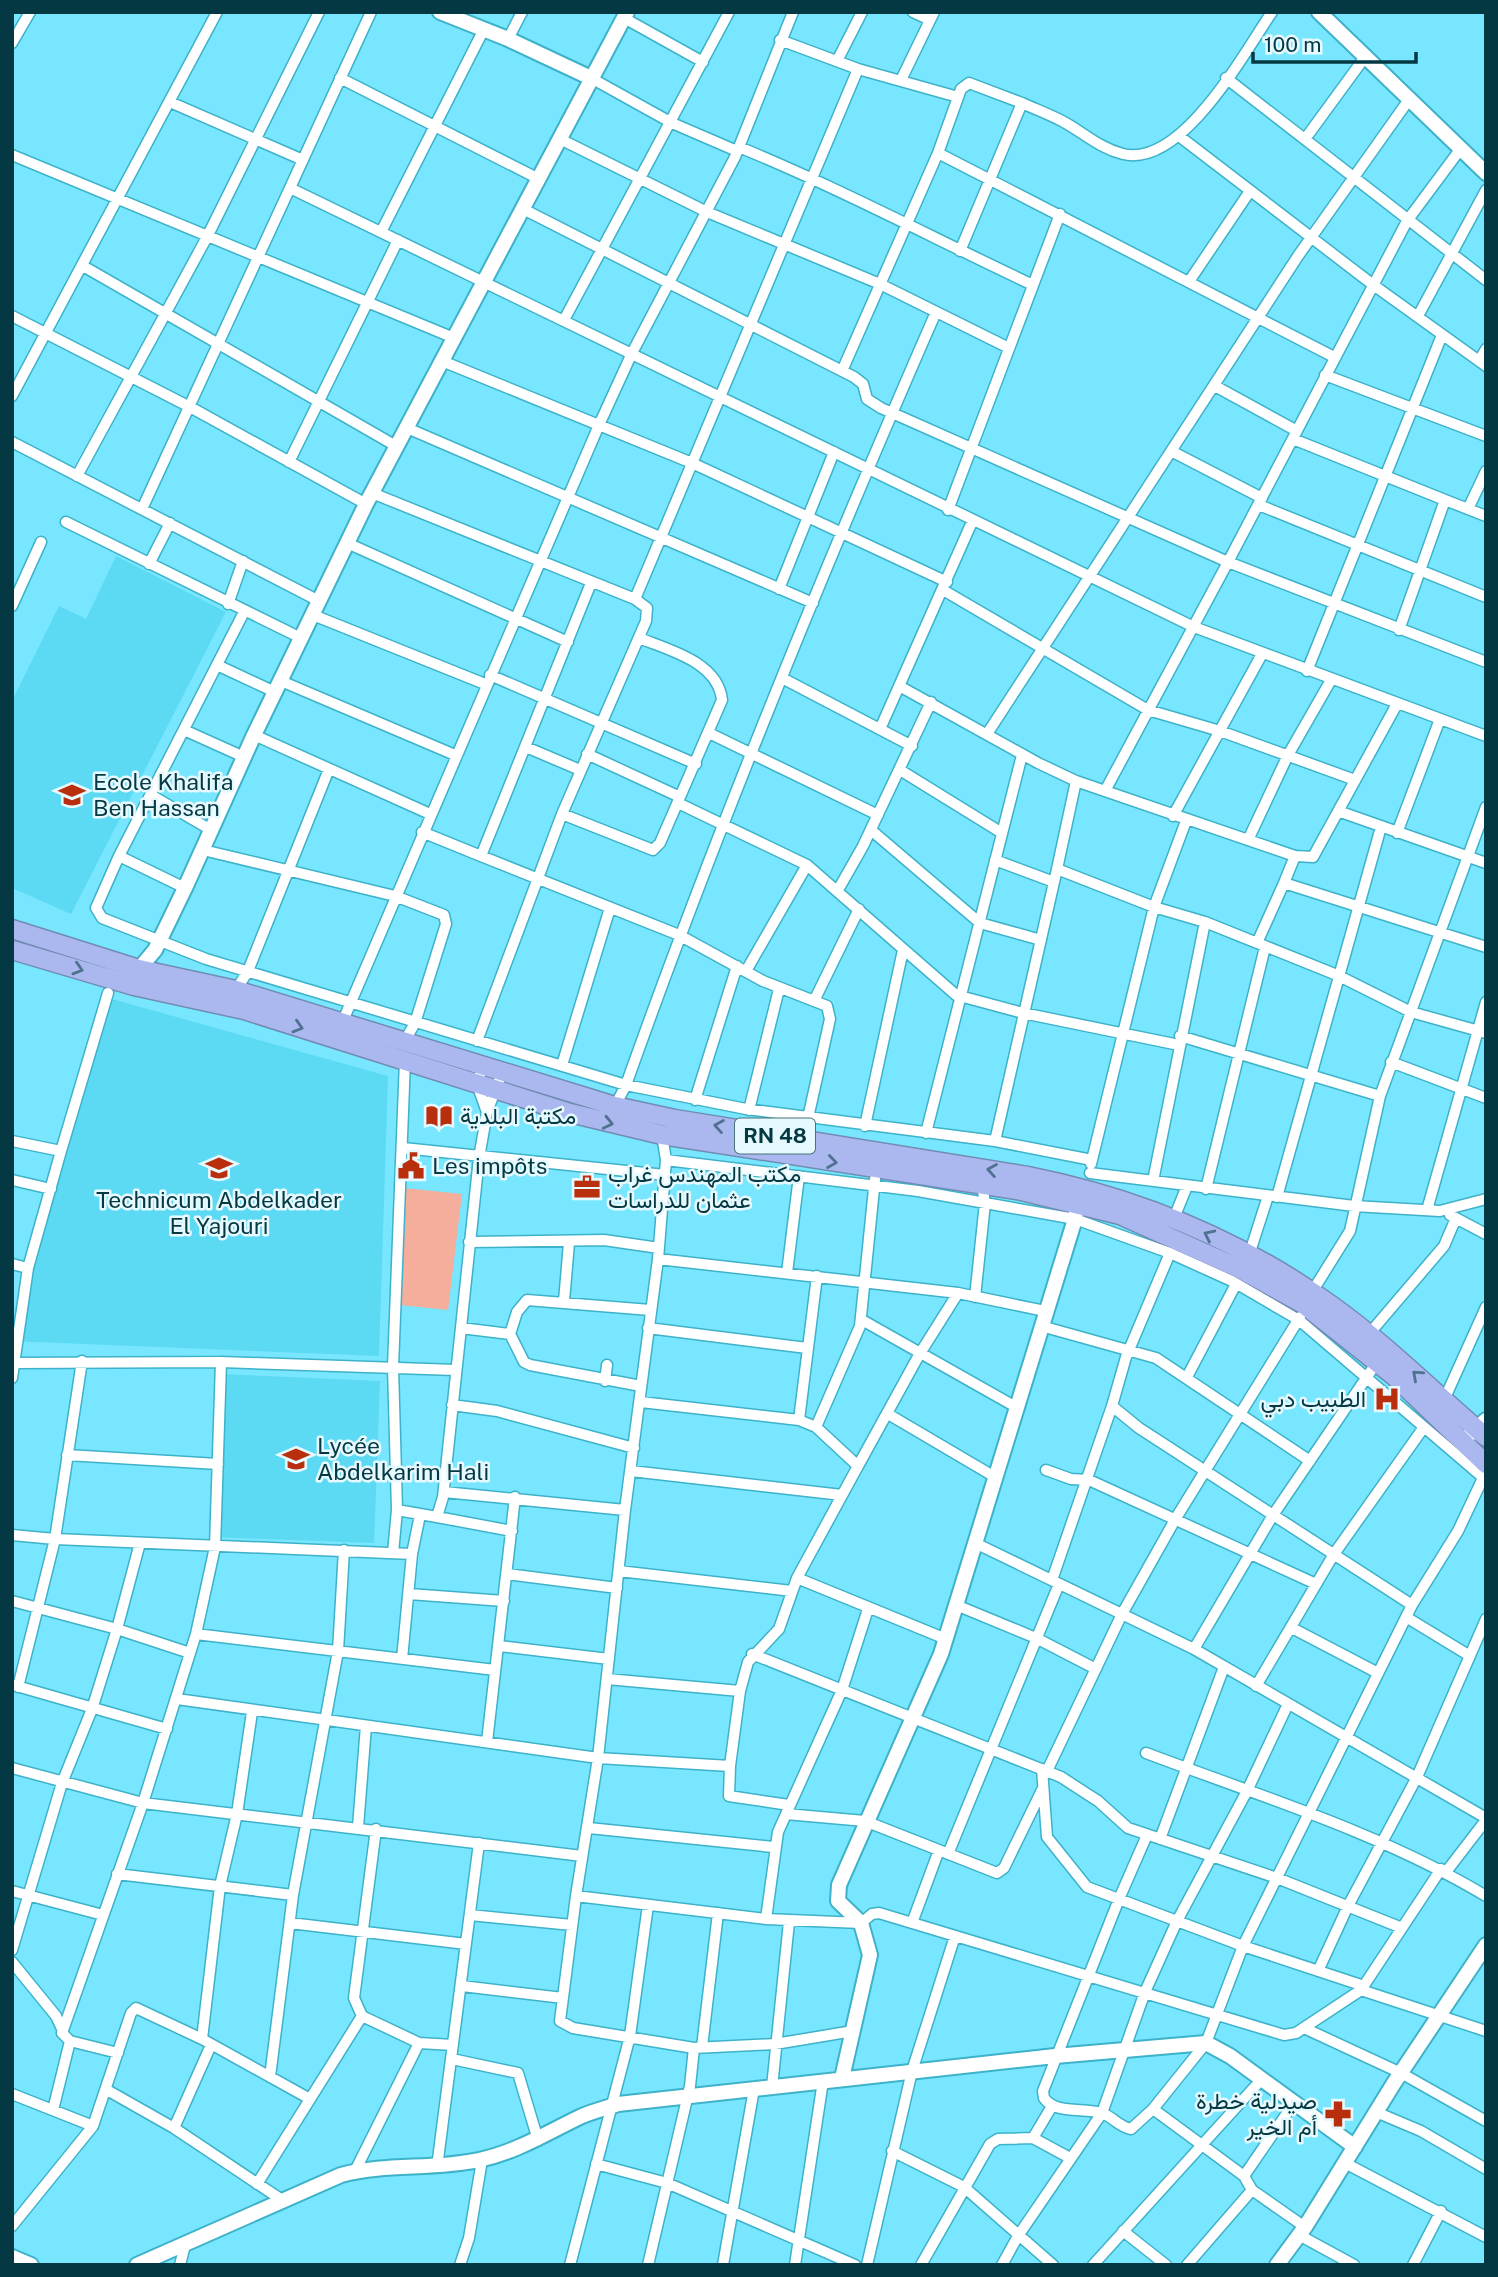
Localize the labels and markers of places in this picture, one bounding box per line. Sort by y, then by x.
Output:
place label: Ecole Khalifa Ben Hassan [93,768,234,821]
school or university icon: Ecole Khalifa Ben Hassan [57,780,87,810]
library icon: مكتبة البلدية [424,1101,454,1131]
place label: مكتبة البلدية [460,1102,576,1129]
public building icon: Les impôts [396,1151,426,1181]
place label: Les impôts [432,1152,547,1179]
school or university icon: Technicum Abdelkader El Yajouri [204,1153,234,1183]
place label: مكتب المهندس غراب عثمان للدراسات [608,1160,801,1215]
office icon: مكتب المهندس غراب عثمان للدراسات [572,1172,602,1202]
place label: Technicum Abdelkader El Yajouri [96,1186,342,1239]
hospital icon: الطبيب دبي [1372,1384,1402,1414]
place label: الطبيب دبي [1260,1385,1366,1418]
place label: Lycée Abdelkarim Hali [317,1432,489,1485]
school or university icon: Lycée Abdelkarim Hali [281,1444,311,1474]
place label: صيدلية خطرة أم الخير [1196,2087,1317,2142]
pharmacy icon: صيدلية خطرة أم الخير [1323,2099,1353,2129]

